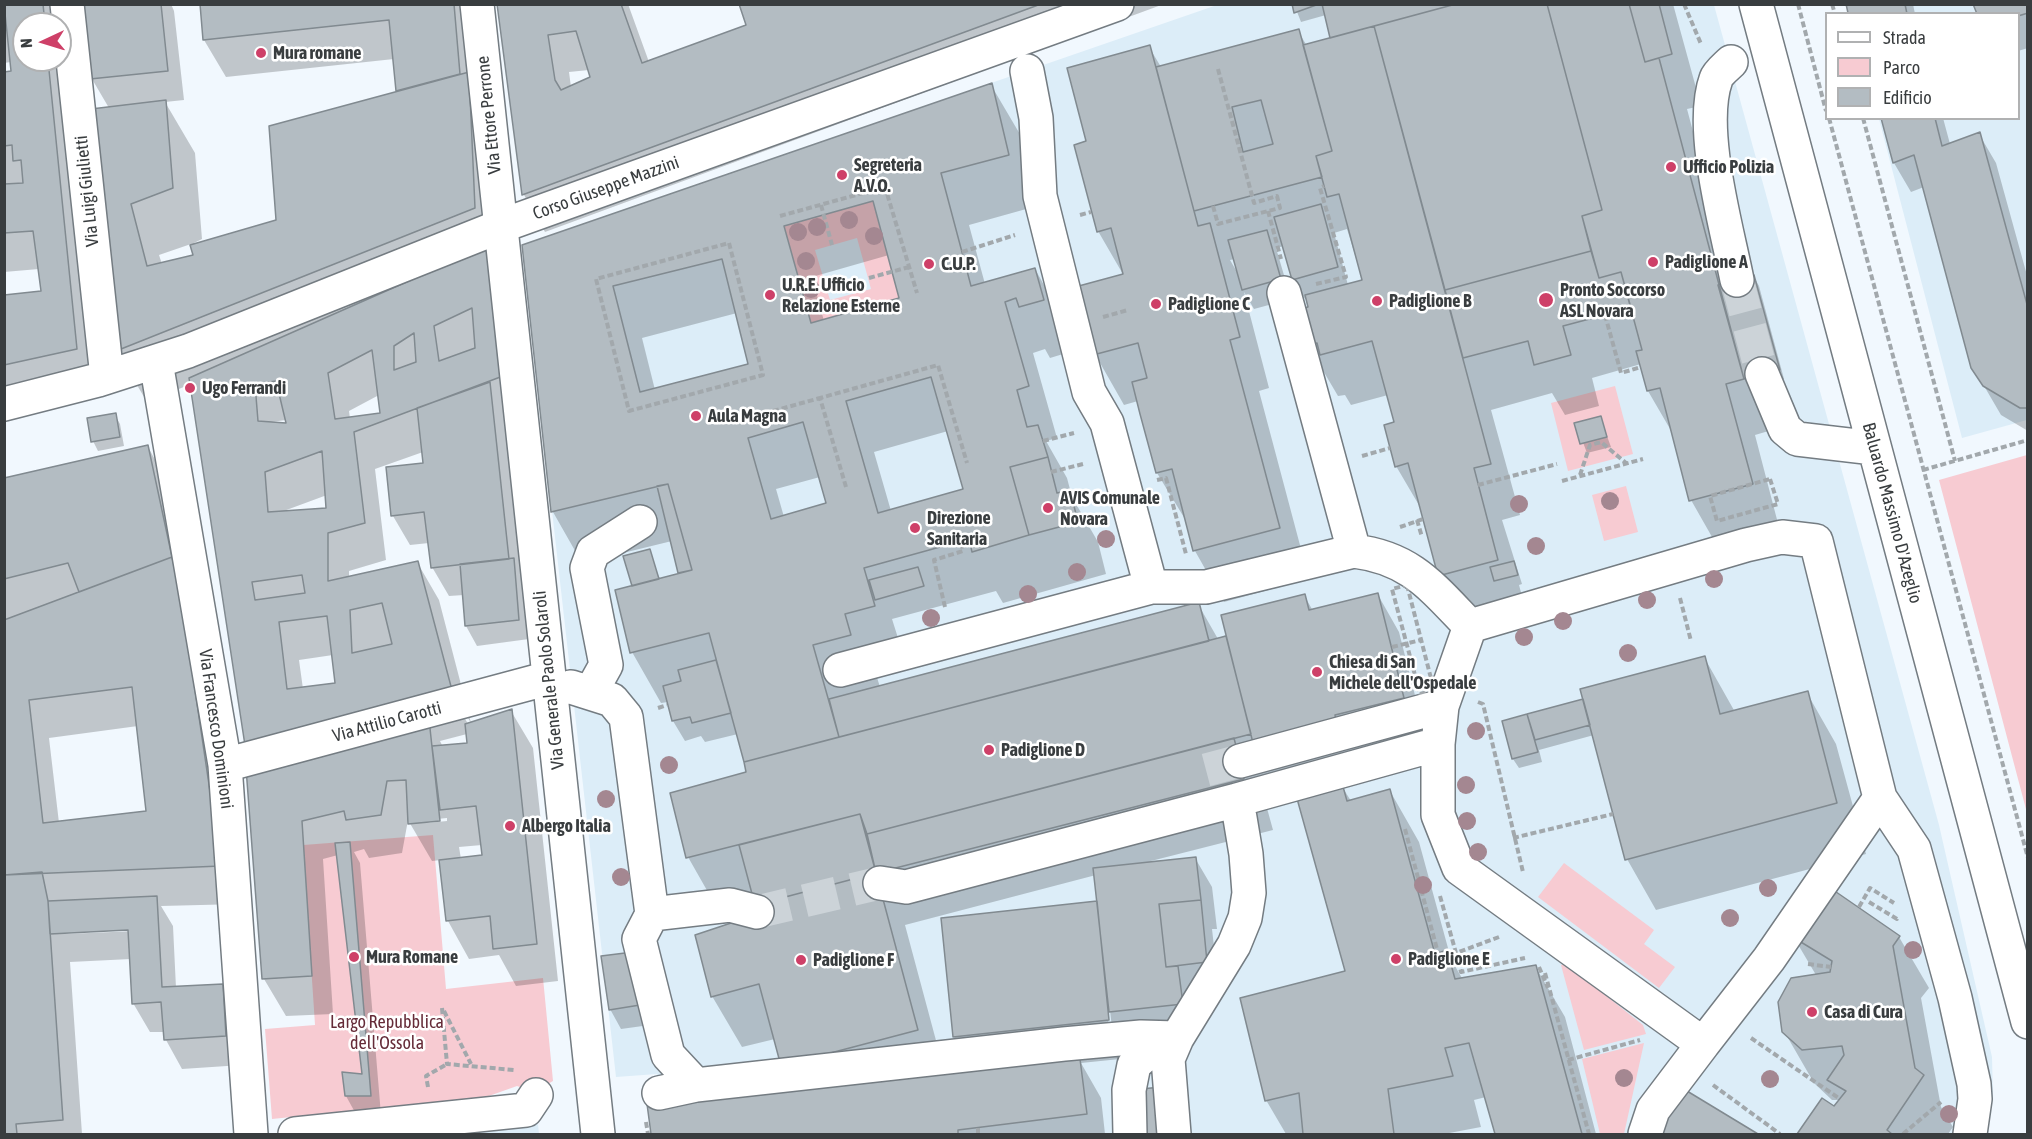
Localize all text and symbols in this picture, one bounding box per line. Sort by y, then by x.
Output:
north arrow [12,12,72,72]
legend [1825,12,2020,120]
text: Strada [1883,27,1926,48]
text: N [17,38,35,48]
place label: Mura romane [273,42,362,64]
marker: Mura romane [254,46,268,60]
street label: Via Ettore Perrone [472,55,506,175]
text: Parco [1883,57,1920,78]
text: Edificio [1883,87,1932,108]
street label: Via Luigi Giulietti [70,134,104,248]
street label: Corso Giuseppe Mazzini [530,151,682,225]
place label: Segreteria A.V.O. [854,154,922,196]
place label: Ufficio Polizia [1683,156,1774,178]
marker: Ufficio Polizia [1664,160,1678,174]
marker: Segreteria A.V.O. [835,168,849,182]
place label: Padiglione A [1665,251,1748,273]
place label: C.U.P. [941,253,976,275]
marker: Padiglione A [1646,255,1660,269]
marker: C.U.P. [922,257,936,271]
place label: U.R.E. Ufficio Relazione Esterne [782,274,900,316]
place label: Pronto Soccorso ASL Novara [1560,279,1665,322]
marker: U.R.E. Ufficio Relazione Esterne [763,288,777,302]
place label: Padiglione B [1389,290,1472,312]
marker: Pronto Soccorso ASL Novara [1537,291,1555,309]
place label: Padiglione C [1168,293,1250,315]
marker: Padiglione B [1370,294,1384,308]
marker: Padiglione C [1149,297,1163,311]
place label: Ugo Ferrandi [202,377,286,399]
marker: Ugo Ferrandi [183,381,197,395]
place label: Aula Magna [708,405,786,427]
marker: Aula Magna [689,409,703,423]
street label: Baluardo Massimo D'Azeglio [1857,420,1927,606]
place label: AVIS Comunale Novara [1060,487,1160,530]
marker: AVIS Comunale Novara [1041,501,1055,515]
place label: Direzione Sanitaria [927,507,991,550]
marker: Direzione Sanitaria [908,521,922,535]
street label: Via Generale Paolo Solaroli [529,590,569,770]
street label: Via Francesco Dominioni [194,648,238,810]
place label: Chiesa di San Michele dell'Ospedale [1329,651,1476,694]
marker: Chiesa di San Michele dell'Ospedale [1310,665,1324,679]
street label: Via Attilio Carotti [330,697,444,747]
place label: Padiglione D [1001,739,1085,761]
marker: Padiglione D [982,743,996,757]
place label: Albergo Italia [522,815,611,837]
marker: Albergo Italia [503,819,517,833]
place label: Mura Romane [366,946,458,968]
place label: Padiglione E [1408,948,1490,970]
place label: Padiglione F [813,949,894,971]
marker: Mura Romane [347,950,361,964]
marker: Padiglione E [1389,952,1403,966]
marker: Padiglione F [794,953,808,967]
place label: Casa di Cura [1824,1001,1903,1023]
marker: Casa di Cura [1805,1005,1819,1019]
park label: Largo Repubblica dell'Ossola [330,1011,444,1054]

